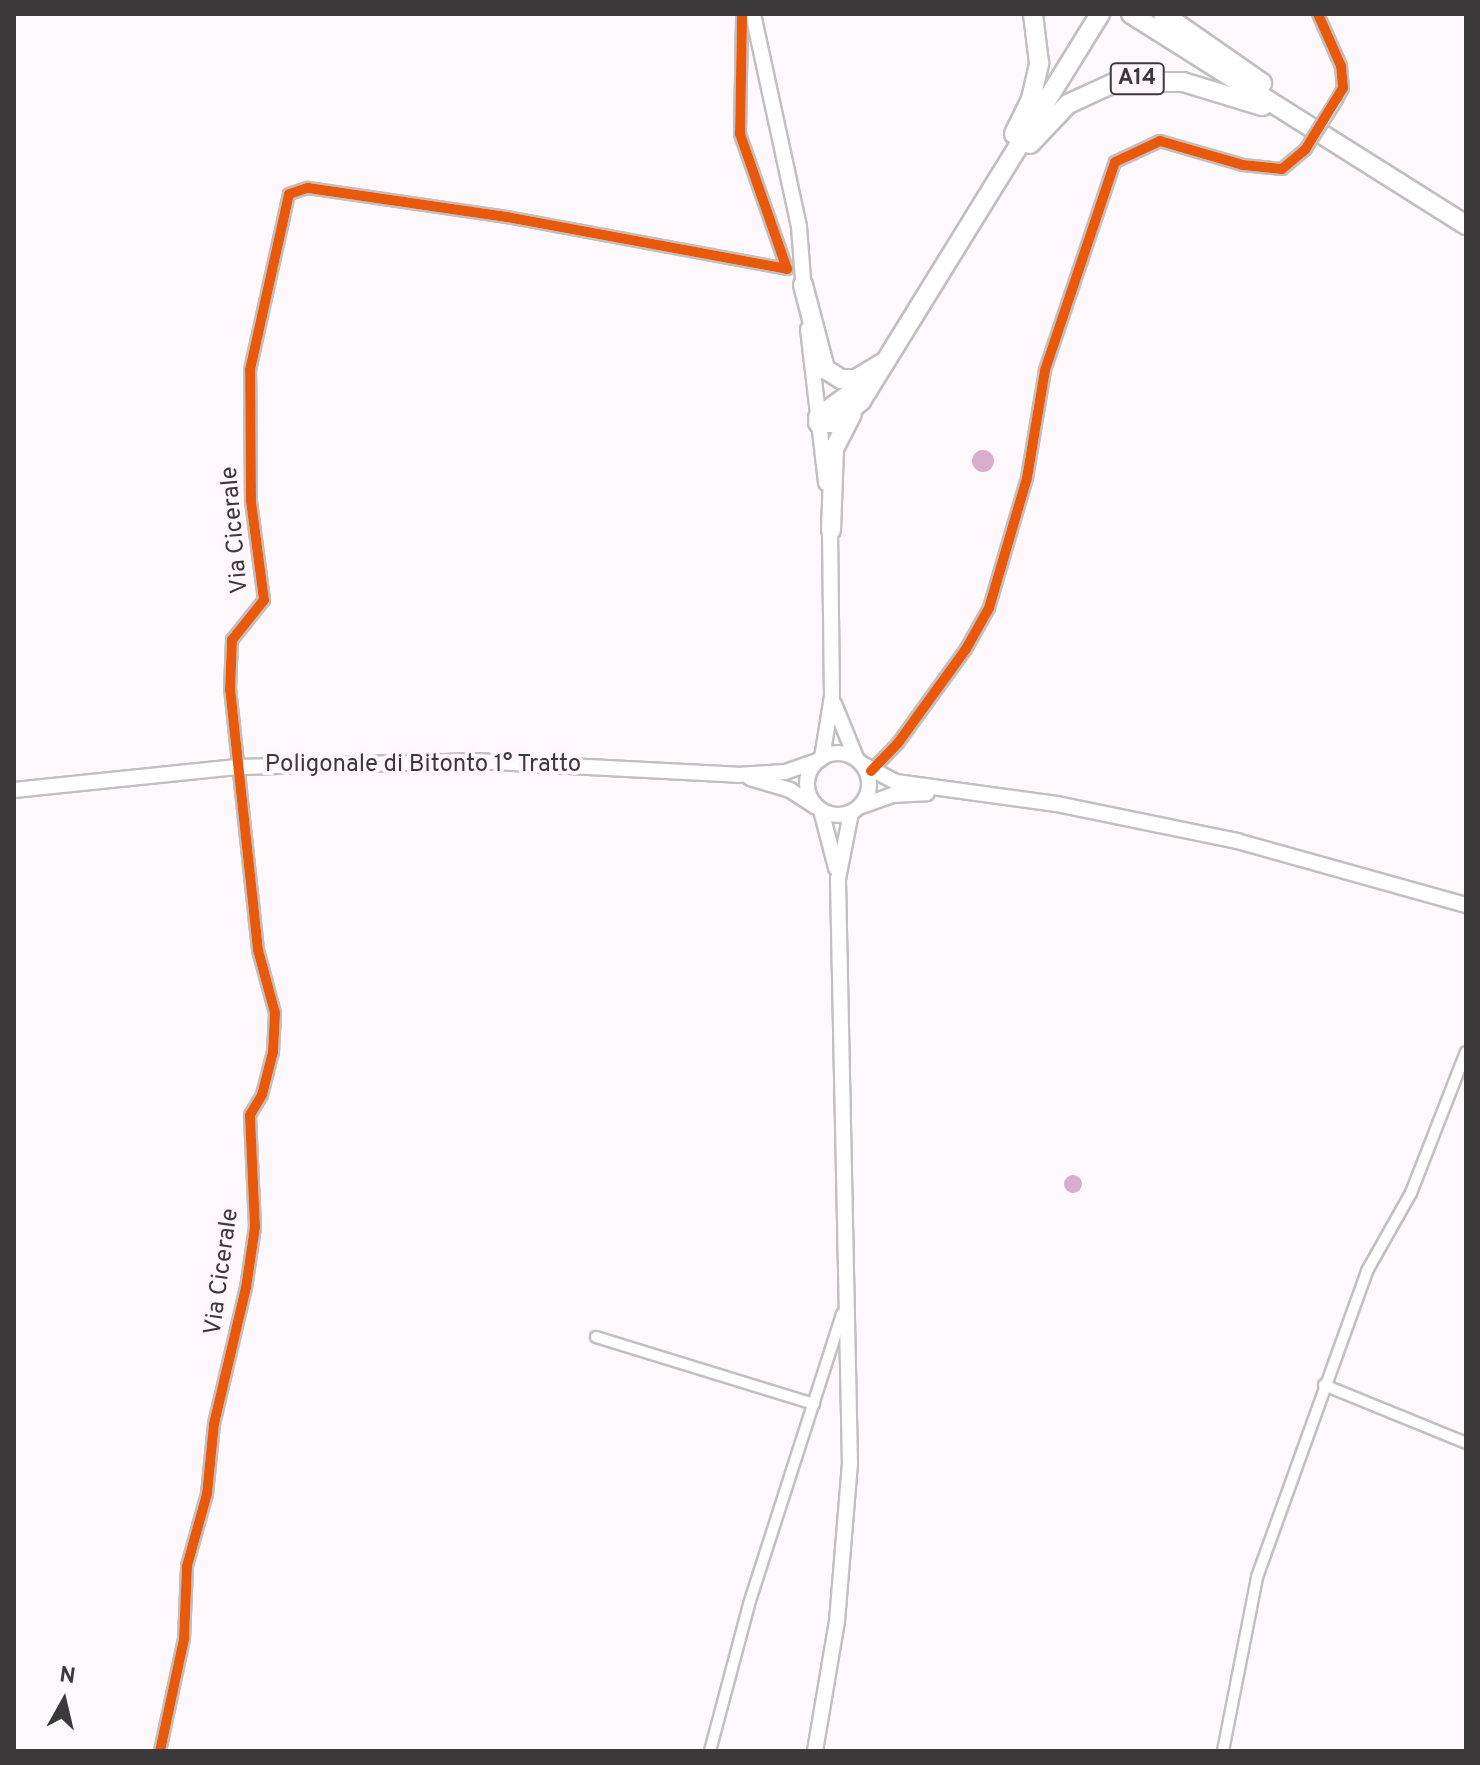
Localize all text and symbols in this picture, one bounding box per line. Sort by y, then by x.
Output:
road number: A14 [1109,61,1165,97]
street label: Via Cicerale [216,465,256,595]
street label: Poligonale di Bitonto 1° Tratto [264,752,582,780]
street label: Via Cicerale [200,1207,246,1337]
north arrow [24,1661,104,1741]
text: N [58,1662,77,1691]

